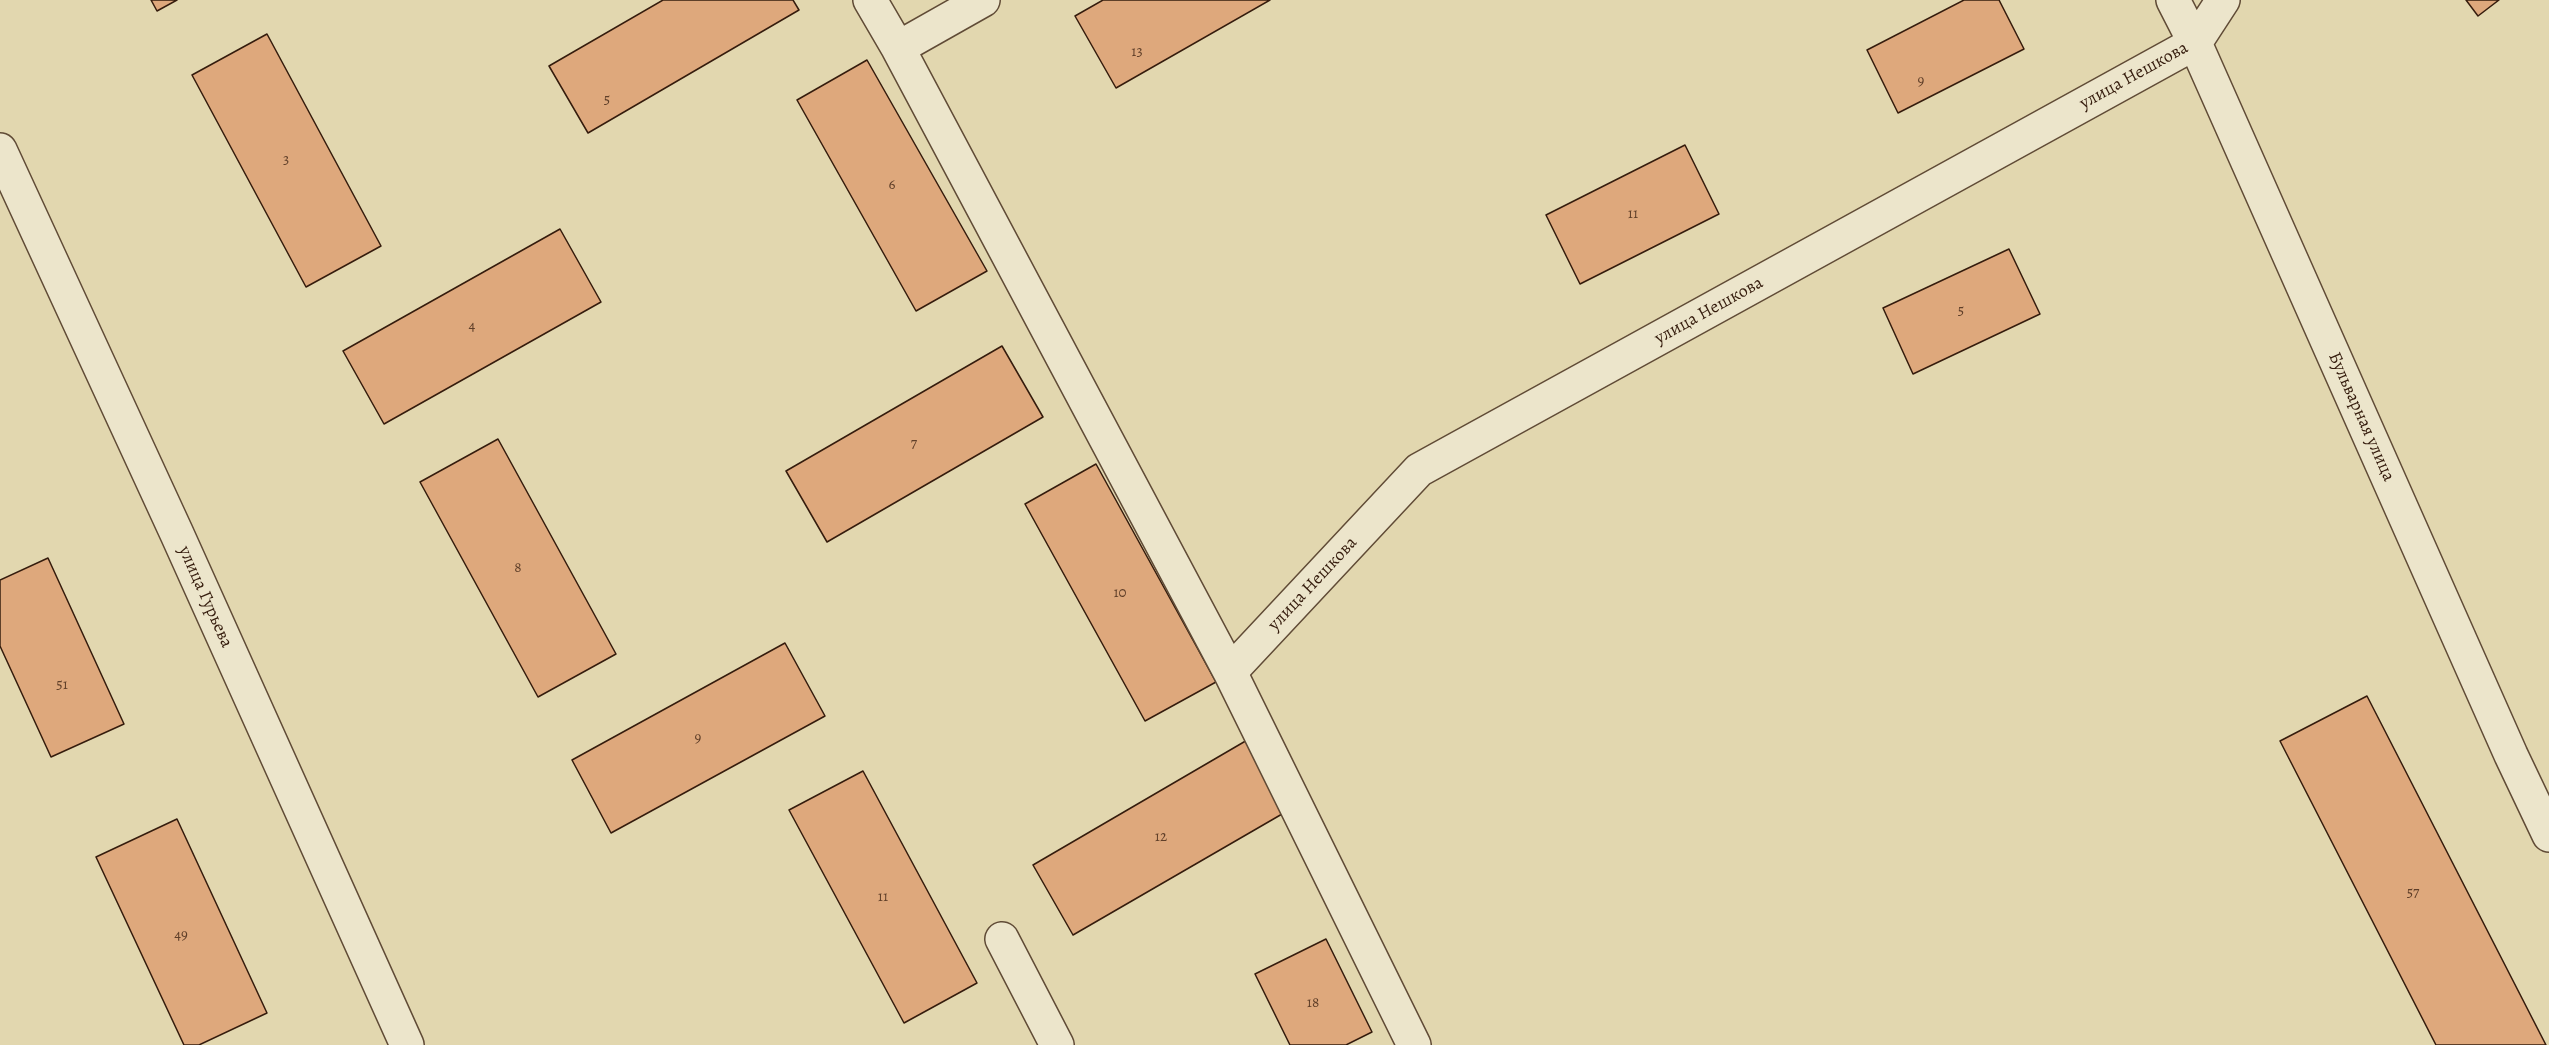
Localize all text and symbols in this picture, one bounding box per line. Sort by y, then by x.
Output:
street label: улица Нешкова [2076,37,2192,115]
house number: 13 [1131,43,1143,61]
house number: 9 [1918,72,1924,90]
house number: 5 [604,91,610,109]
house number: 3 [283,151,289,169]
house number: 6 [889,176,895,194]
house number: 11 [1628,205,1638,223]
street label: улица Нешкова [1651,272,1767,350]
house number: 5 [1958,302,1964,320]
house number: 4 [469,317,475,335]
street label: Бульварная улица [2323,349,2399,485]
house number: 7 [911,435,917,453]
street label: улица Нешкова [1264,533,1362,635]
street label: улица Гурьева [173,543,237,651]
house number: 8 [514,559,522,577]
house number: 10 [1113,584,1127,602]
house number: 51 [56,676,68,694]
house number: 9 [695,729,701,747]
house number: 12 [1155,828,1167,846]
house number: 57 [2407,884,2419,902]
house number: 11 [878,888,888,906]
house number: 49 [174,926,188,944]
house number: 18 [1307,994,1319,1012]

